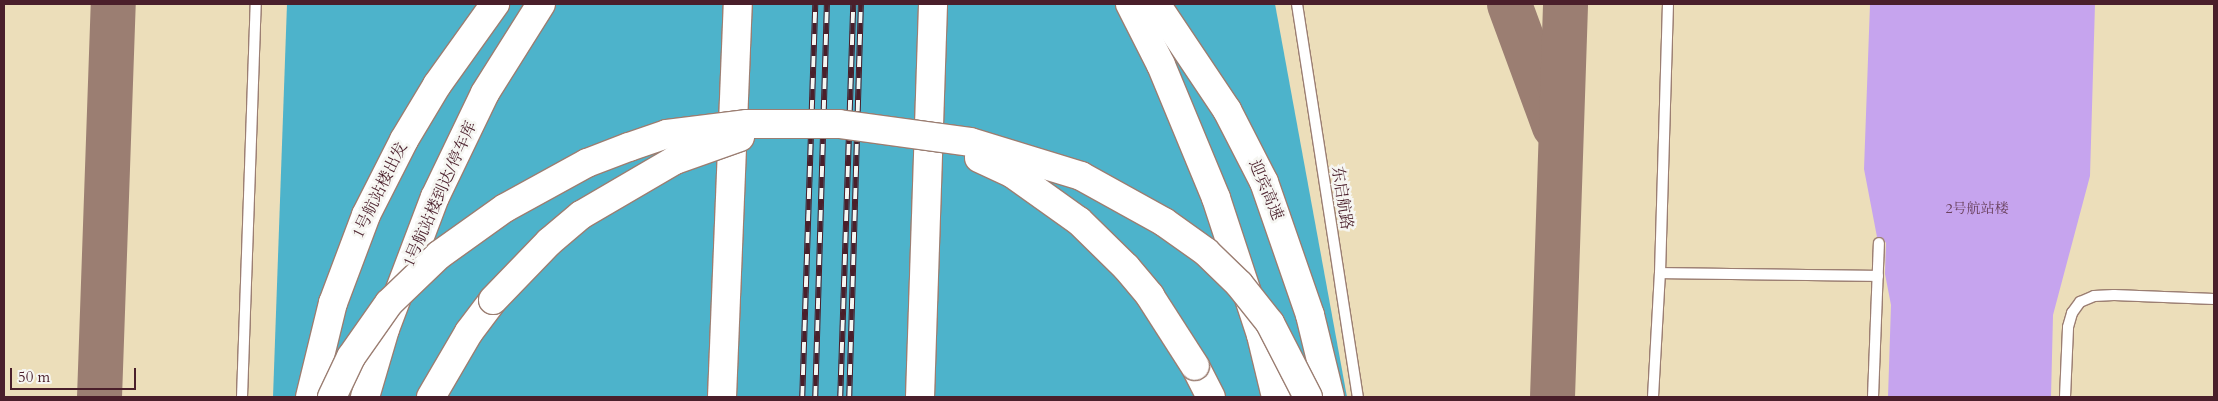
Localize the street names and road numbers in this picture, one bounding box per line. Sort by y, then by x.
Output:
street label: 1号航站楼到达/停车库 [399,118,481,270]
street label: 1号航站楼出发 [349,139,411,241]
street label: 迎宾高速 [1245,157,1287,223]
street label: 东启航路 [1328,165,1356,231]

